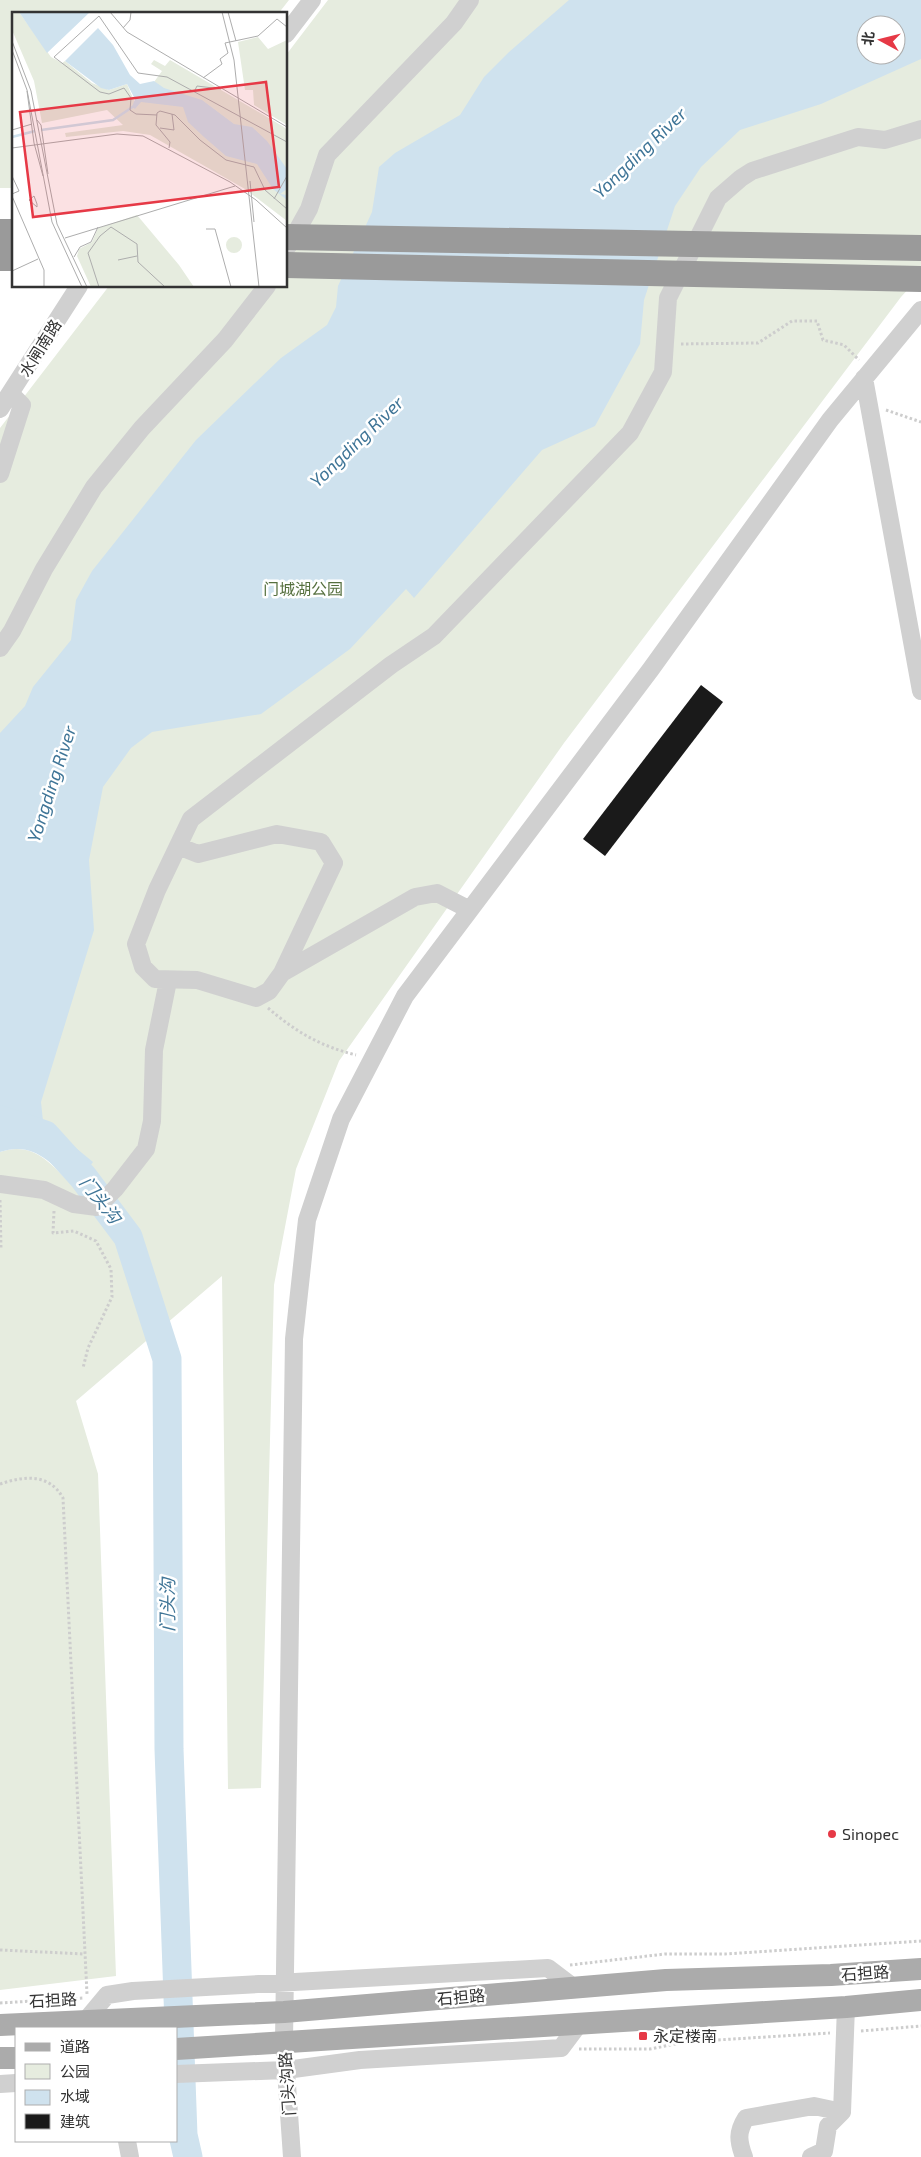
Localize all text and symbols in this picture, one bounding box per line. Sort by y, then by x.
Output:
inset map [12,12,288,288]
north arrow [856,15,906,65]
text: 北 [858,30,877,46]
water label: Yongding River [588,102,691,202]
street label: 水闸南路 [15,316,65,380]
water label: Yongding River [305,391,408,491]
park label: 门城湖公园 [263,579,343,598]
water label: Yongding River [22,722,81,845]
water label: 门头沟 [75,1171,127,1229]
water label: 门头沟 [156,1576,178,1632]
place label: Sinopec [842,1824,899,1843]
marker: Sinopec [826,1828,838,1840]
street label: 石担路 [840,1961,890,1984]
street label: 石担路 [436,1985,486,2008]
street label: 石担路 [29,1989,77,2010]
place label: 永定楼南 [653,2026,717,2045]
legend [15,2027,178,2142]
marker: 永定楼南 [637,2030,649,2042]
text: 道路 [60,2037,90,2055]
street label: 门头沟路 [275,2051,298,2117]
text: 公园 [60,2062,90,2080]
text: 水域 [60,2087,90,2105]
text: 建筑 [60,2112,90,2130]

